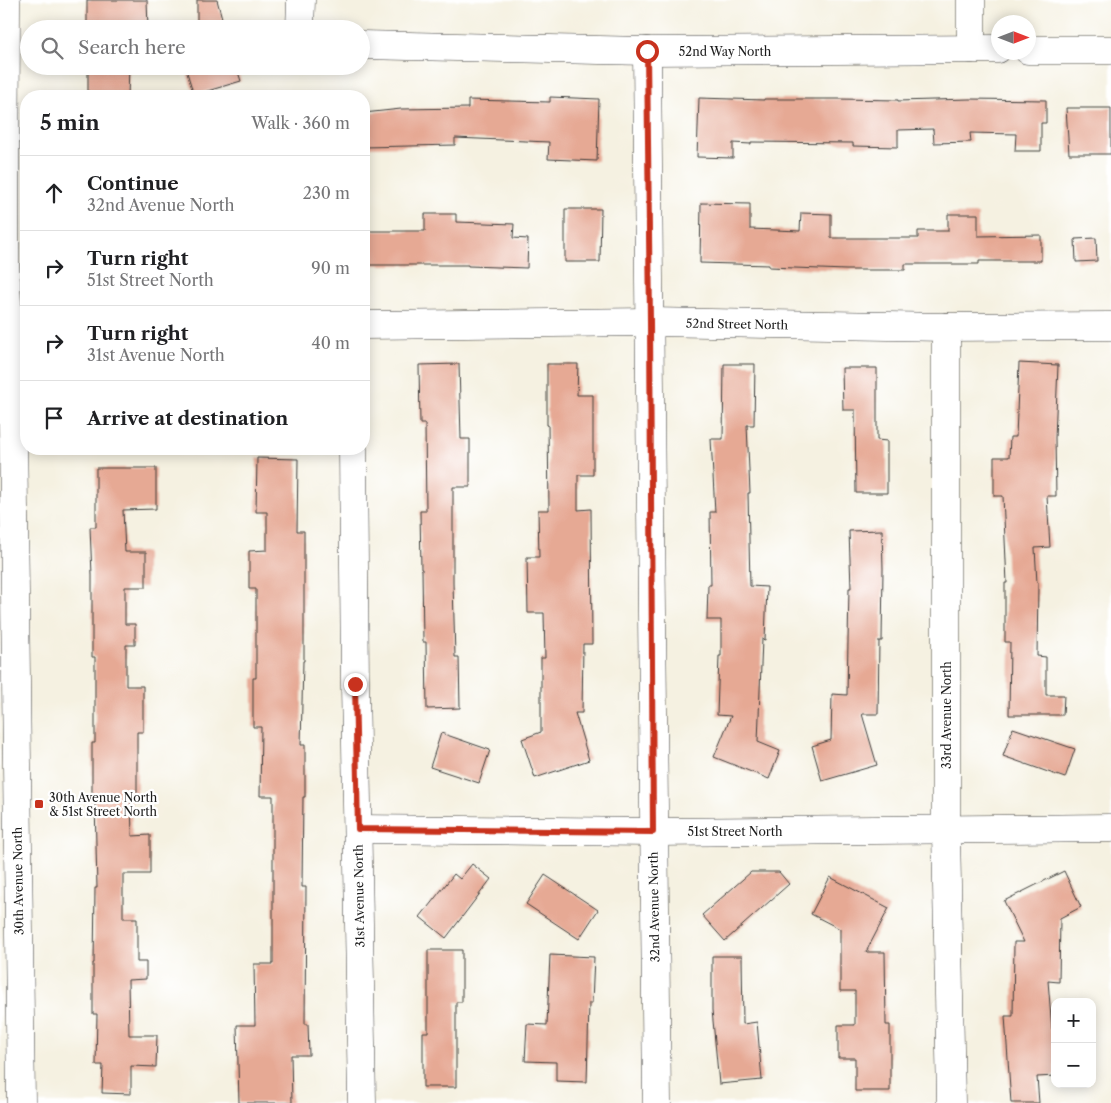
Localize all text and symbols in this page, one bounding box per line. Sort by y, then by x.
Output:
north arrow [991,15,1036,60]
search box [20,20,370,75]
icon: search [38,34,66,62]
text: Search here [78,36,186,59]
route start [636,40,659,63]
street label: 52nd Way North [679,44,772,59]
text: 5 min [40,110,100,135]
text: Walk · 360 m [251,113,350,133]
text: Continue [87,172,179,195]
icon: ahead [40,179,68,207]
text: 230 m [303,183,350,203]
text: 32nd Avenue North [87,195,235,215]
text: Turn right [87,247,188,270]
icon: right [40,254,68,282]
text: 90 m [311,258,350,278]
text: 51st Street North [87,270,214,290]
street label: 52nd Street North [686,316,789,332]
text: Turn right [87,322,188,345]
icon: right [40,329,68,357]
text: 40 m [311,333,350,353]
text: 31st Avenue North [87,345,225,365]
icon: arrive [40,404,68,432]
text: Arrive at destination [87,407,288,430]
street label: 33rd Avenue North [939,661,954,769]
route end [344,673,367,696]
place label: 30th Avenue North & 51st Street North [49,790,158,819]
marker: 30th Avenue North & 51st Street North [33,798,45,810]
street label: 51st Street North [687,824,783,839]
street label: 30th Avenue North [10,826,26,935]
street label: 31st Avenue North [351,844,367,948]
street label: 32nd Avenue North [646,851,662,962]
map controls [1051,998,1096,1088]
button: + [1051,998,1096,1043]
button: − [1051,1043,1096,1088]

